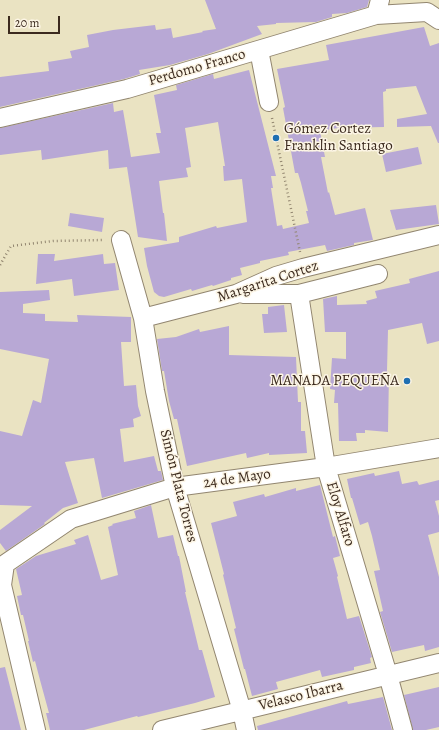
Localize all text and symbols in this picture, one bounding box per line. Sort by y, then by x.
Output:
scale bar [10,8,62,34]
text: 20 m [15,15,39,31]
street label: Perdomo Franco [146,46,248,90]
place label: Gómez Cortez Franklin Santiago [284,120,393,155]
marker: Gómez Cortez Franklin Santiago [271,133,281,143]
street label: Margarita Cortez [215,257,321,307]
place label: MANADA PEQUEÑA [270,372,399,390]
marker: MANADA PEQUEÑA [402,376,412,386]
street label: Simón Plata Torres [155,428,201,544]
street label: 24 de Mayo [202,465,272,493]
street label: Eloy Alfaro [322,480,358,548]
street label: Velasco Ibarra [257,677,345,715]

